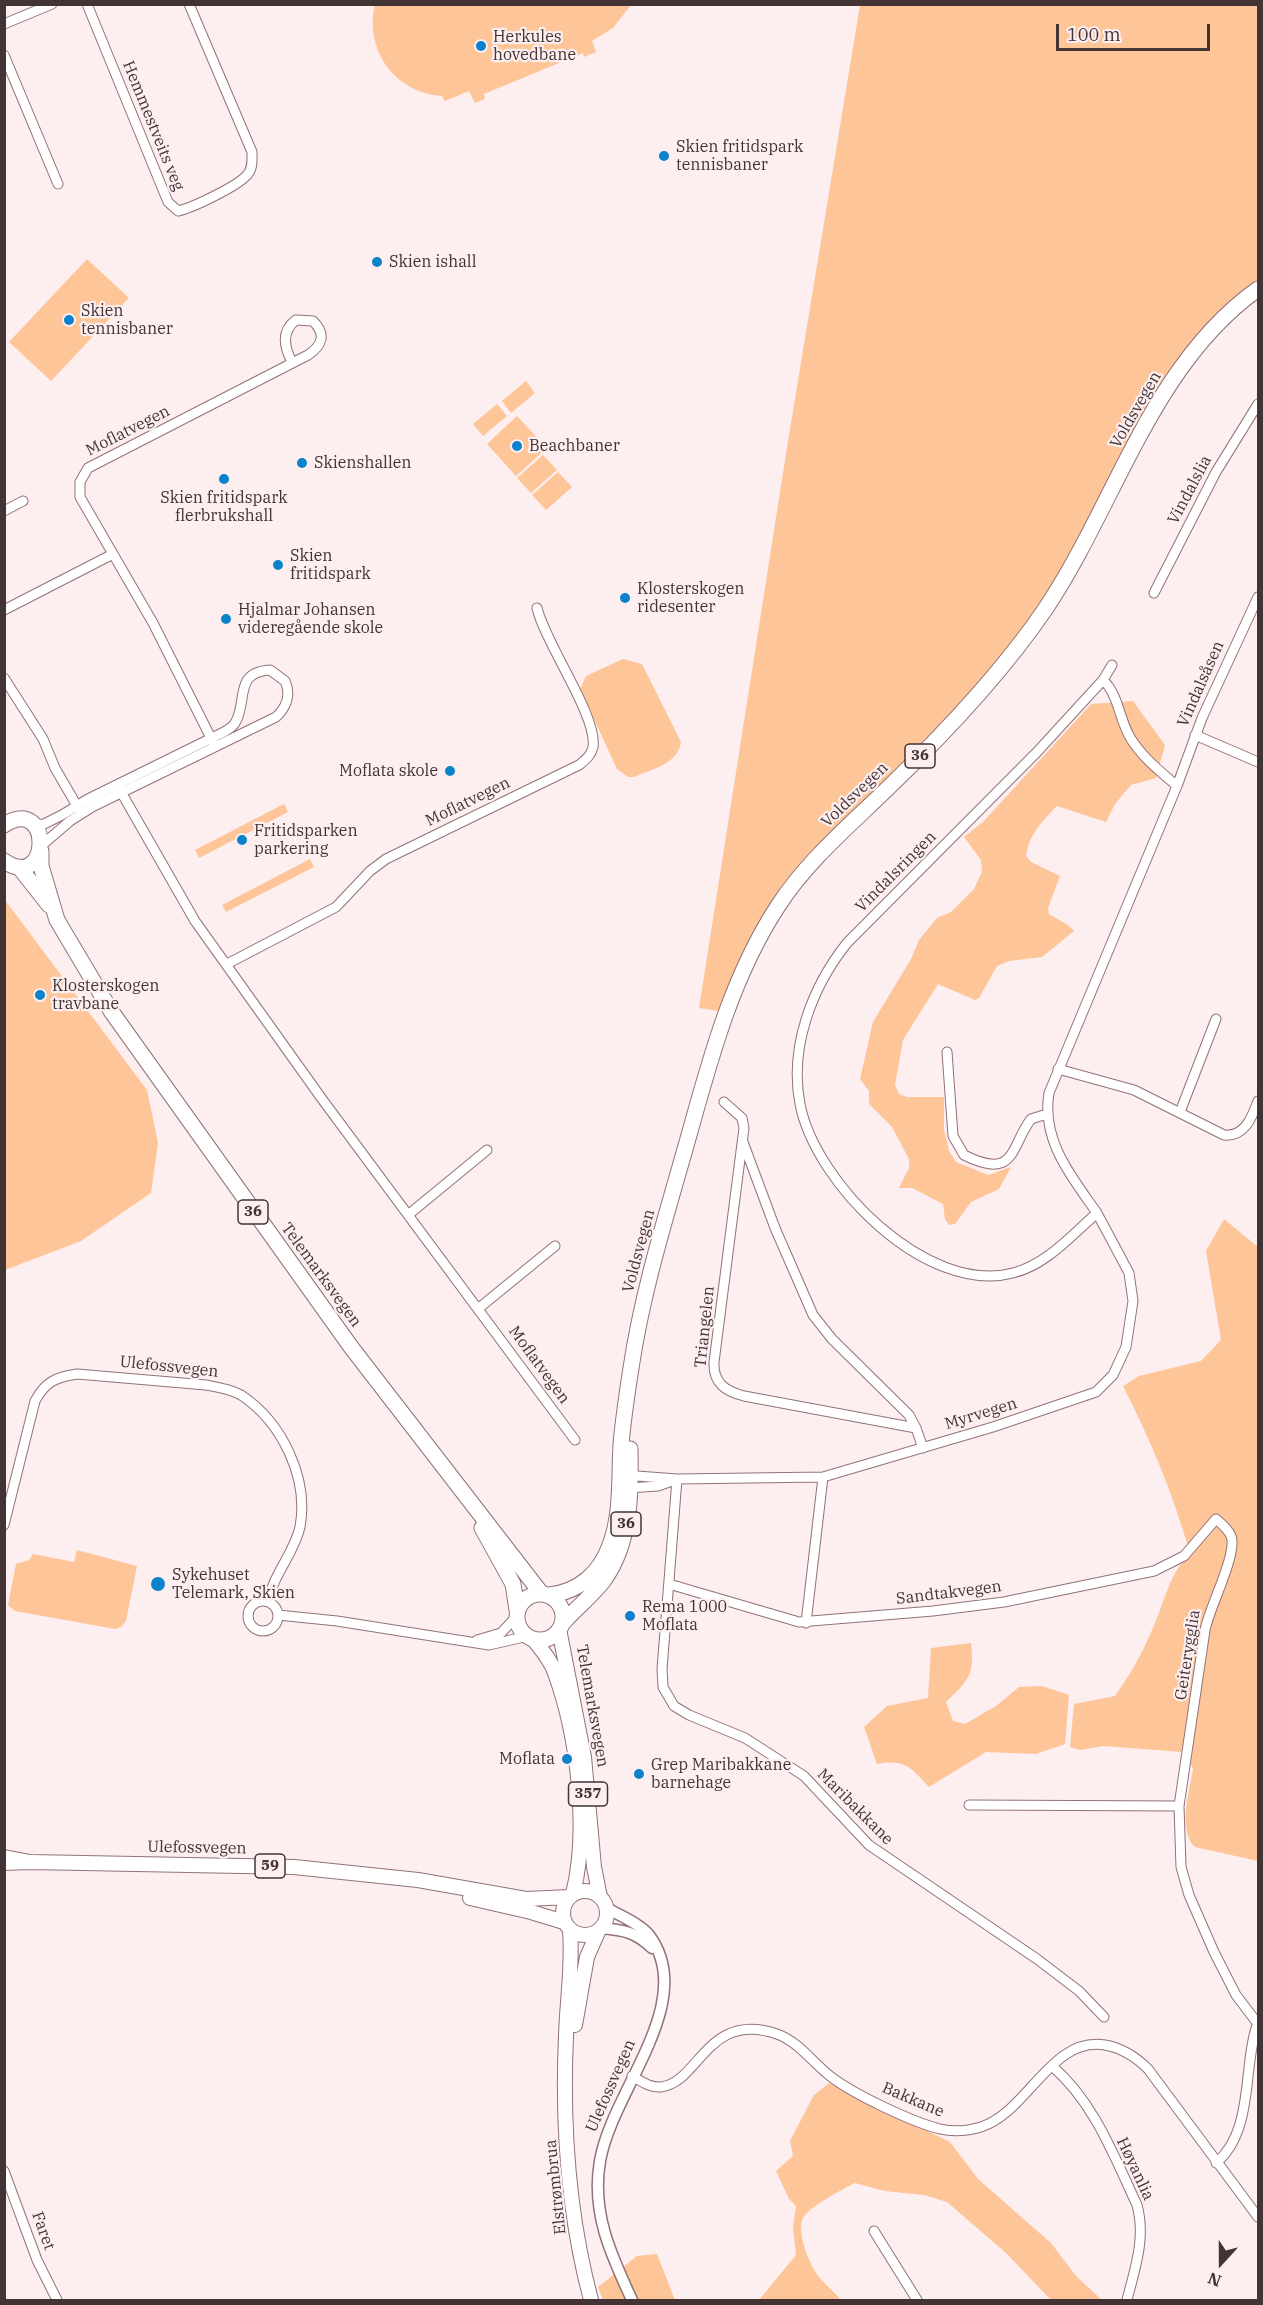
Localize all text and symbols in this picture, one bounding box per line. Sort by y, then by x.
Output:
scale bar [1059,12,1214,50]
text: 100 m [1067,23,1121,46]
place label: Herkules hovedbane [493,27,576,65]
marker: Herkules hovedbane [474,39,488,53]
street label: Hemmestveits veg [118,58,188,194]
place label: Skien fritidspark tennisbaner [676,137,803,175]
marker: Skien fritidspark tennisbaner [657,149,671,163]
place label: Skien ishall [389,252,476,272]
marker: Skien ishall [370,255,384,269]
place label: Skien tennisbaner [81,301,173,339]
marker: Skien tennisbaner [62,313,76,327]
street label: Voldsvegen [1106,368,1166,452]
street label: Moflatvegen [83,402,173,460]
place label: Beachbaner [529,436,620,456]
marker: Beachbaner [510,439,524,453]
street label: Vindalslia [1164,452,1216,528]
place label: Skienshallen [314,453,412,473]
marker: Skienshallen [295,456,309,470]
marker: Skien fritidspark flerbrukshall [217,472,231,486]
place label: Skien fritidspark flerbrukshall [160,488,288,526]
place label: Skien fritidspark [290,546,371,584]
marker: Skien fritidspark [271,558,285,572]
place label: Klosterskogen ridesenter [637,579,744,617]
marker: Klosterskogen ridesenter [618,591,632,605]
place label: Hjalmar Johansen videregående skole [238,600,383,638]
marker: Hjalmar Johansen videregående skole [219,612,233,626]
street label: Vindalsåsen [1174,638,1228,730]
road number: 36 [905,744,935,768]
street label: Voldsvegen [818,758,892,832]
place label: Moflata skole [339,761,438,781]
marker: Moflata skole [443,764,457,778]
street label: Moflatvegen [423,773,513,831]
place label: Fritidsparken parkering [254,821,358,859]
street label: Vindalsringen [852,828,940,916]
marker: Fritidsparken parkering [235,833,249,847]
place label: Klosterskogen travbane [52,976,159,1014]
marker: Klosterskogen travbane [33,988,47,1002]
road number: 36 [238,1200,268,1224]
street label: Voldsvegen [619,1207,659,1295]
street label: Telemarksvegen [277,1219,365,1331]
street label: Triangelen [691,1285,719,1369]
street label: Moflatvegen [504,1322,574,1408]
street label: Ulefossvegen [119,1352,219,1382]
street label: Myrvegen [943,1394,1019,1434]
road number: 36 [611,1512,641,1536]
place label: Sykehuset Telemark, Skien [172,1565,295,1603]
marker: Sykehuset Telemark, Skien [149,1575,167,1593]
street label: Sandtakvegen [895,1577,1003,1609]
place label: Rema 1000 Moflata [642,1597,727,1635]
street label: Geiterygglia [1171,1608,1205,1702]
marker: Rema 1000 Moflata [623,1609,637,1623]
street label: Telemarksvegen [572,1643,612,1769]
place label: Moflata [499,1749,555,1769]
marker: Moflata [560,1752,574,1766]
place label: Grep Maribakkane barnehage [651,1755,791,1793]
street label: Maribakkane [813,1765,897,1849]
marker: Grep Maribakkane barnehage [632,1767,646,1781]
road number: 357 [568,1782,608,1806]
street label: Ulefossvegen [147,1838,247,1858]
road number: 59 [255,1854,285,1878]
street label: Ulefossvegen [582,2037,640,2135]
street label: Bakkane [879,2078,947,2122]
street label: Høyanlia [1112,2134,1158,2204]
street label: Elstrømbrua [541,2139,571,2235]
street label: Faret [27,2209,59,2253]
north arrow [1191,2233,1251,2293]
text: N [1205,2268,1224,2291]

